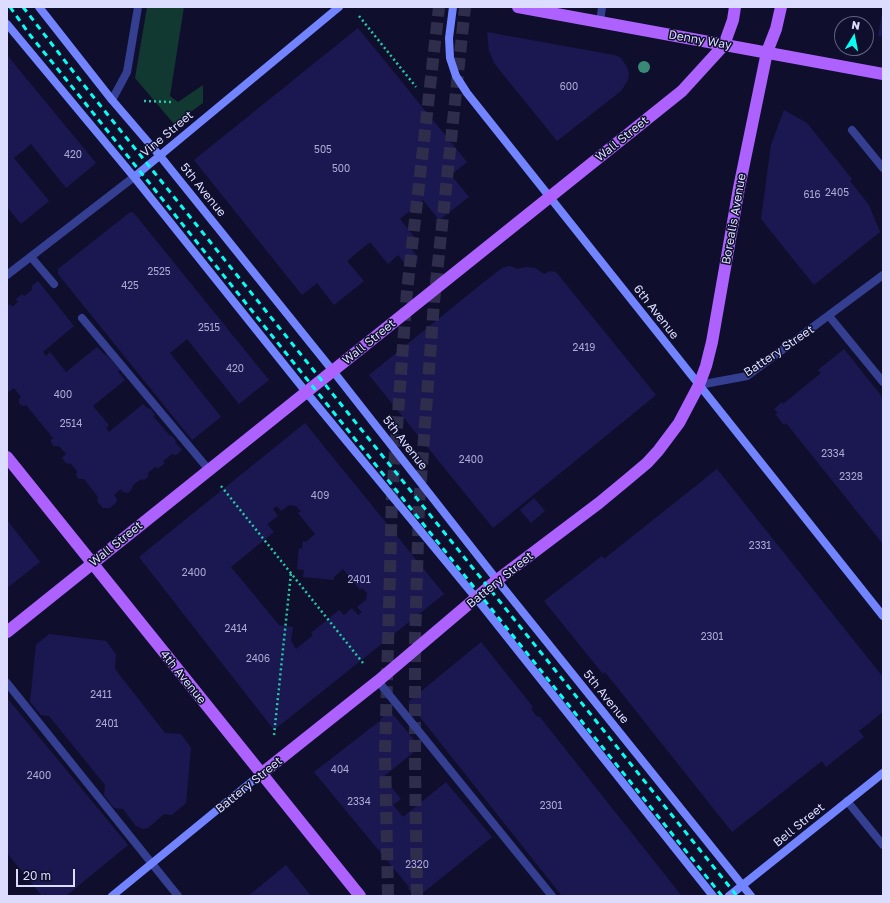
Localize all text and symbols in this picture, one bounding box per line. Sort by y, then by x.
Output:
north arrow [834,16,874,56]
text: N [851,18,861,32]
street label: Denny Way [667,27,733,53]
house number: 600 [560,81,578,93]
street label: Vine Street [138,108,196,160]
street label: Wall Street [593,113,651,165]
house number: 505 [314,144,332,156]
house number: 420 [64,149,82,161]
street label: 5th Avenue [177,160,229,220]
house number: 500 [332,163,350,175]
street label: Borealis Avenue [719,172,749,266]
house number: 2405 [825,187,849,199]
house number: 616 [804,189,820,201]
house number: 2525 [147,266,171,278]
house number: 425 [121,280,139,292]
street label: 6th Avenue [630,282,682,342]
street label: Wall Street [340,316,398,368]
house number: 2515 [198,322,220,334]
street label: Battery Street [741,322,817,380]
house number: 2419 [573,342,595,354]
house number: 420 [226,363,244,375]
house number: 400 [54,389,72,401]
street label: 5th Avenue [379,413,431,473]
house number: 2514 [60,418,82,430]
house number: 2334 [821,448,845,460]
house number: 2400 [459,454,483,466]
house number: 2328 [839,471,863,483]
house number: 409 [311,490,329,502]
street label: Wall Street [87,518,145,570]
house number: 2331 [749,540,771,552]
street label: Battery Street [464,549,536,611]
house number: 2400 [182,567,206,579]
house number: 2401 [348,574,370,586]
house number: 2414 [225,623,247,635]
house number: 2301 [701,631,723,643]
street label: 4th Avenue [157,647,209,707]
house number: 2406 [246,653,270,665]
street label: 5th Avenue [580,667,632,727]
house number: 2411 [90,689,112,701]
house number: 2401 [96,718,118,730]
street label: Battery Street [213,754,285,816]
house number: 404 [331,764,349,776]
house number: 2400 [27,770,51,782]
house number: 2334 [347,796,371,808]
house number: 2301 [540,800,562,812]
street label: Bell Street [771,800,827,850]
house number: 2320 [405,859,429,871]
scale bar [18,861,77,887]
text: 20 m [23,868,51,883]

